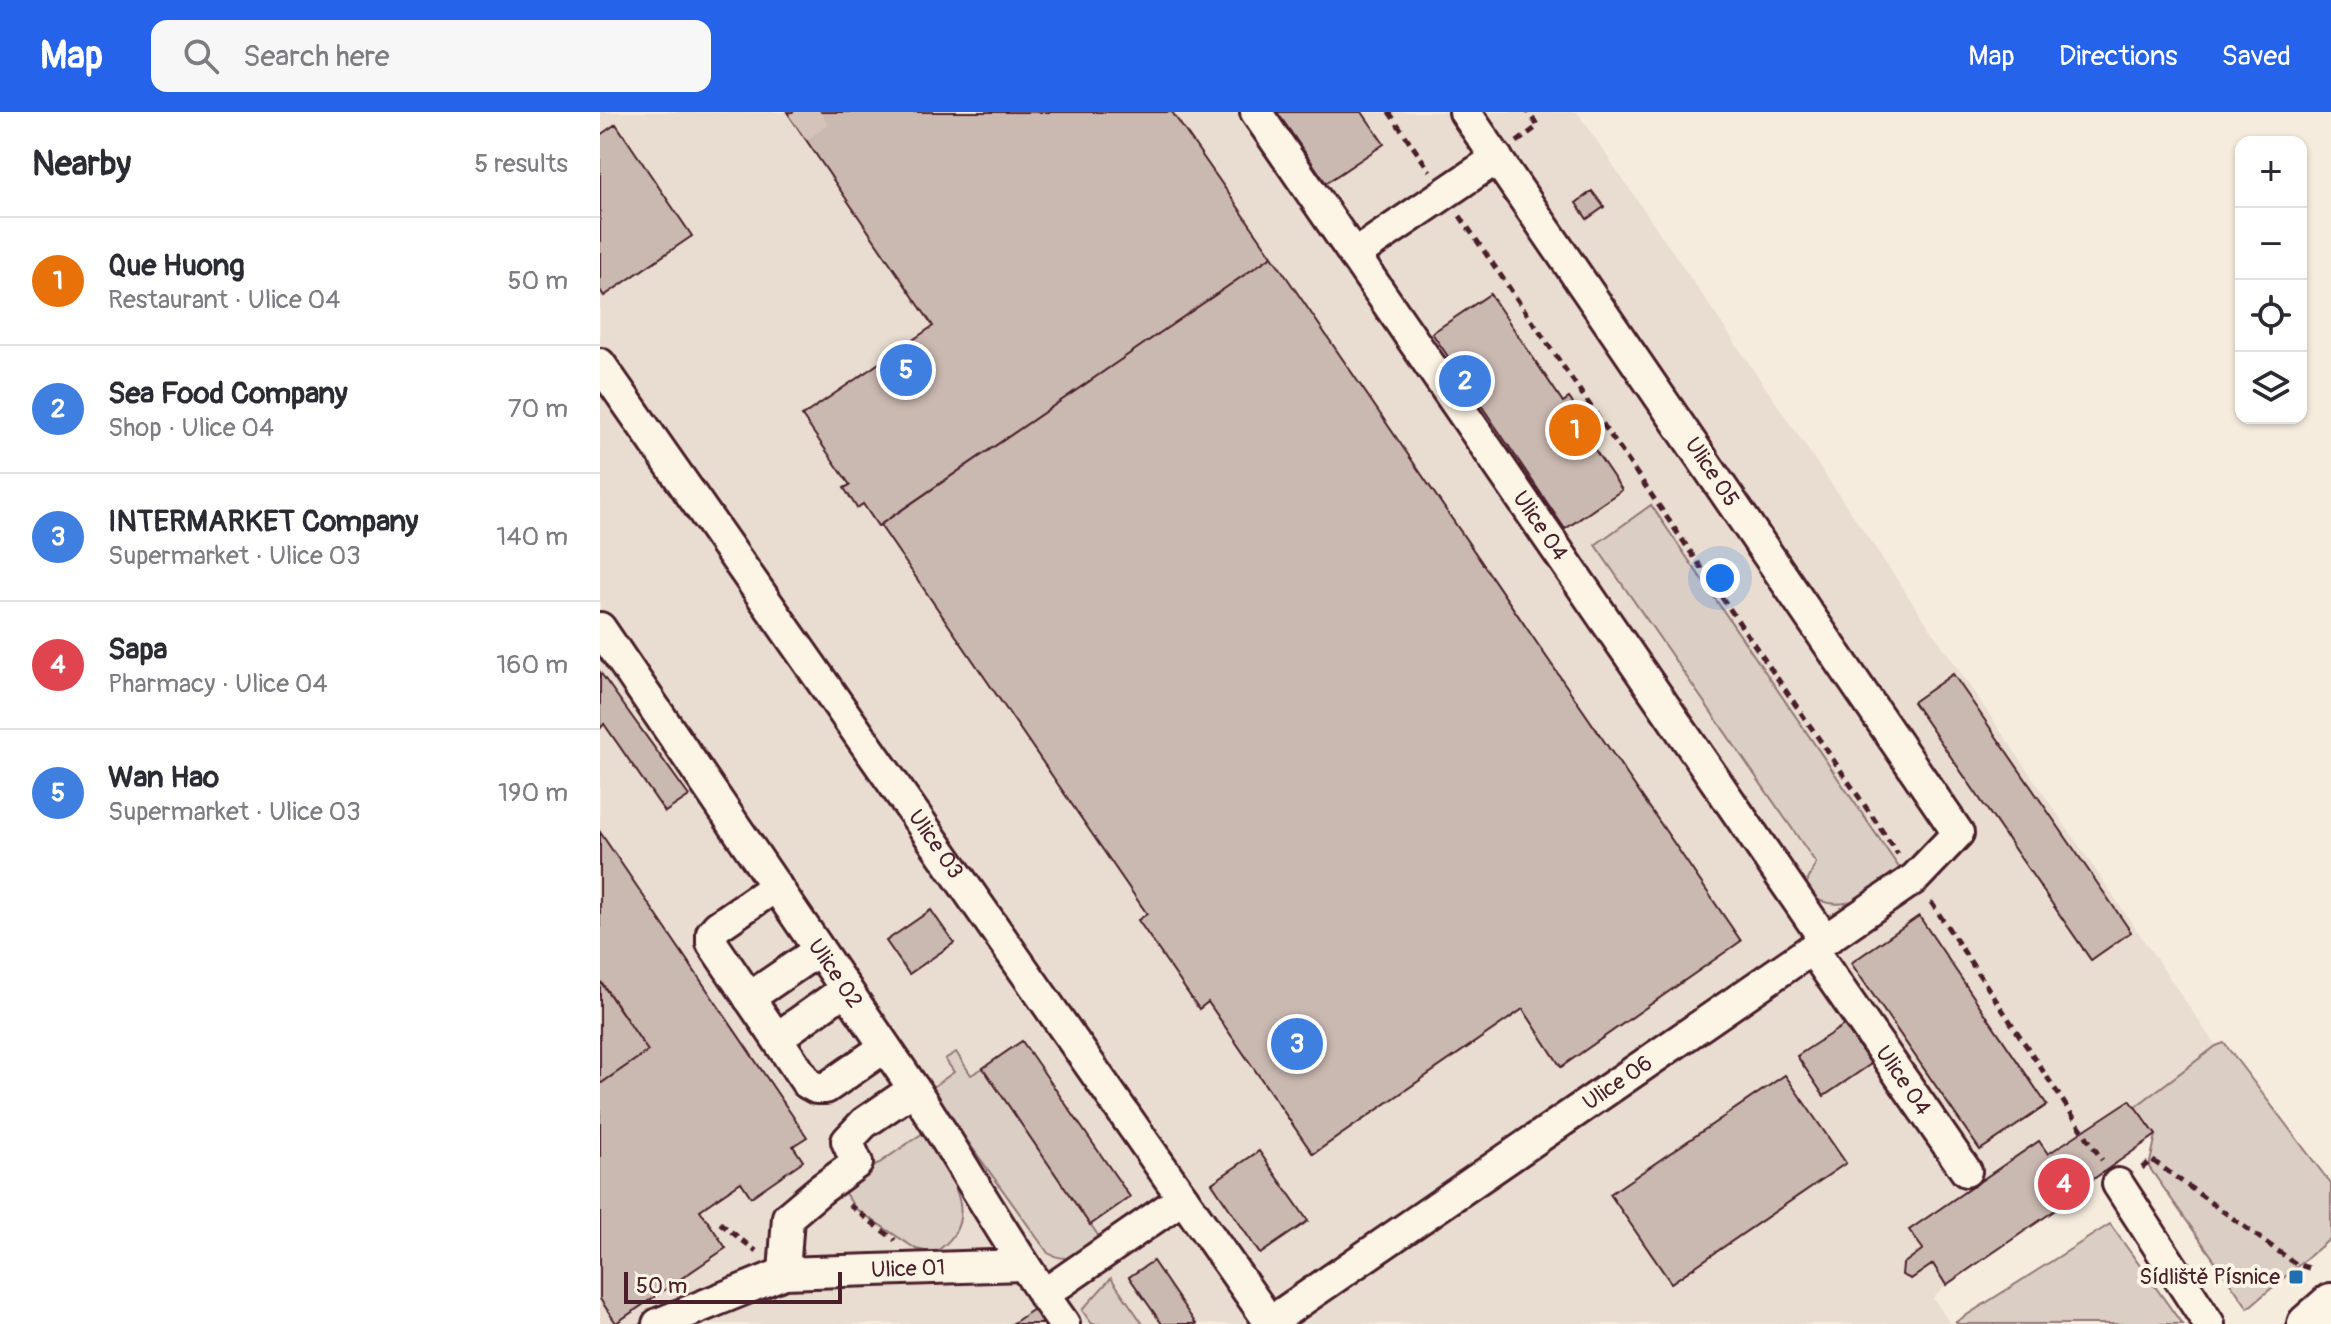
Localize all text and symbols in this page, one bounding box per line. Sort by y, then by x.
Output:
search box [151,20,711,92]
text: Map [40,32,103,80]
icon: search [179,34,223,78]
text: Search here [243,38,390,75]
text: Map [1968,39,2015,74]
text: Directions [2059,39,2178,74]
text: Saved [2222,39,2291,74]
map controls [2235,136,2307,424]
button: + [2235,136,2307,208]
text: Nearby [32,143,131,186]
text: 5 results [474,148,568,180]
button: − [2235,208,2307,280]
text: Que Huong [108,247,245,284]
text: 1 [53,265,63,297]
text: 50 m [507,265,568,297]
button: locate [2235,280,2307,352]
text: Restaurant · Ulice 04 [108,284,340,316]
pin: 5 [880,340,932,400]
pin: 2 [1439,351,1491,411]
button: layers [2235,352,2307,424]
text: Sea Food Company [108,375,348,412]
text: 2 [51,393,65,425]
text: 70 m [508,393,568,425]
pin: 1 [1549,400,1601,460]
text: Shop · Ulice 04 [108,412,274,444]
street label: Ulice 05 [1679,432,1745,512]
street label: Ulice 04 [1507,486,1574,566]
text: INTERMARKET Company [108,503,418,540]
text: 3 [51,521,65,553]
text: 140 m [496,521,568,553]
text: Supermarket · Ulice 03 [108,540,361,572]
your location [1700,558,1740,598]
text: Sapa [108,631,168,668]
text: 4 [50,649,66,681]
text: 160 m [496,649,568,681]
text: Pharmacy · Ulice 04 [108,668,328,700]
text: Wan Hao [108,759,219,796]
text: 5 [51,777,65,809]
text: 190 m [498,777,568,809]
text: Supermarket · Ulice 03 [108,796,361,828]
street label: Ulice 03 [902,804,969,884]
street label: Ulice 02 [802,933,869,1014]
pin: 3 [1271,1014,1323,1074]
street label: Ulice 04 [1869,1040,1937,1121]
street label: Ulice 06 [1577,1049,1658,1116]
pin: 4 [2038,1154,2090,1214]
street label: Ulice 01 [870,1254,946,1284]
place label: Sídliště Písnice [2139,1263,2280,1291]
scale bar [624,1268,842,1304]
marker: Sídliště Písnice [2287,1268,2305,1286]
text: 50 m [636,1272,687,1300]

